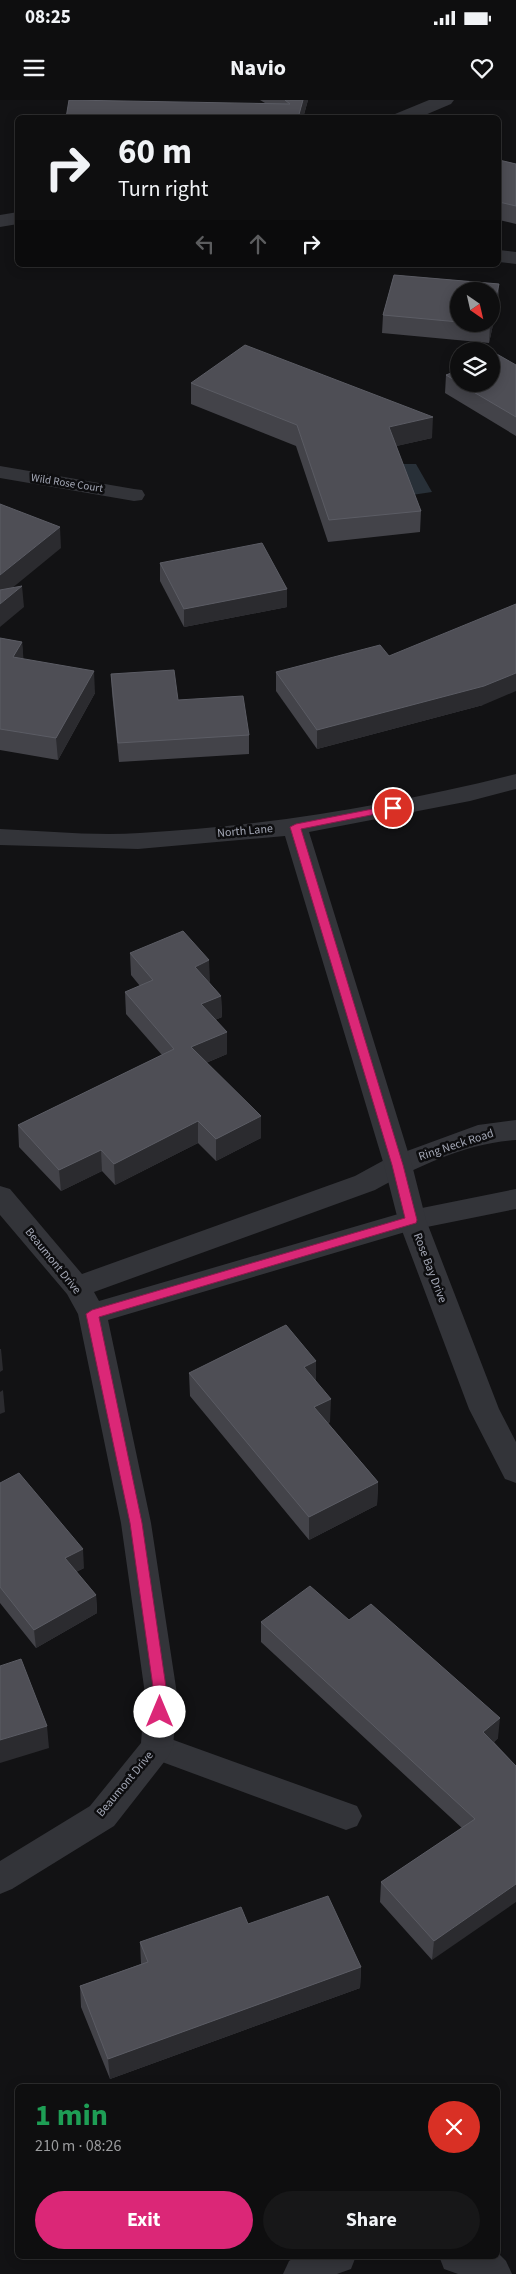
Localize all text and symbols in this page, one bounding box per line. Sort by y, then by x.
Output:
text: 08:25 [25,4,71,31]
text: Navio [230,52,286,84]
icon: menu [20,54,48,82]
icon: heart [468,54,496,82]
text: 60 m [118,127,192,177]
icon: right [35,135,100,200]
text: Turn right [118,173,208,205]
icon: left [191,230,219,258]
icon: ahead [244,230,272,258]
icon: right [297,230,325,258]
north arrow [450,282,500,332]
map controls [450,282,500,392]
button: layers [450,342,500,392]
street label: Wild Rose Court [30,470,104,496]
pin [372,787,414,829]
icon: arrive [379,794,407,822]
street label: North Lane [216,820,274,842]
street label: Ring Neck Road [416,1125,496,1165]
street label: Beaumont Drive [21,1224,85,1298]
street label: Rose Bay Drive [409,1231,451,1305]
position arrow [133,1685,185,1737]
street label: Beaumont Drive [92,1748,158,1820]
text: 1 min [35,2094,108,2137]
button: close [428,2101,480,2153]
text: 210 m · 08:26 [35,2135,122,2157]
button: Exit [35,2191,253,2249]
button: Share [263,2191,480,2249]

